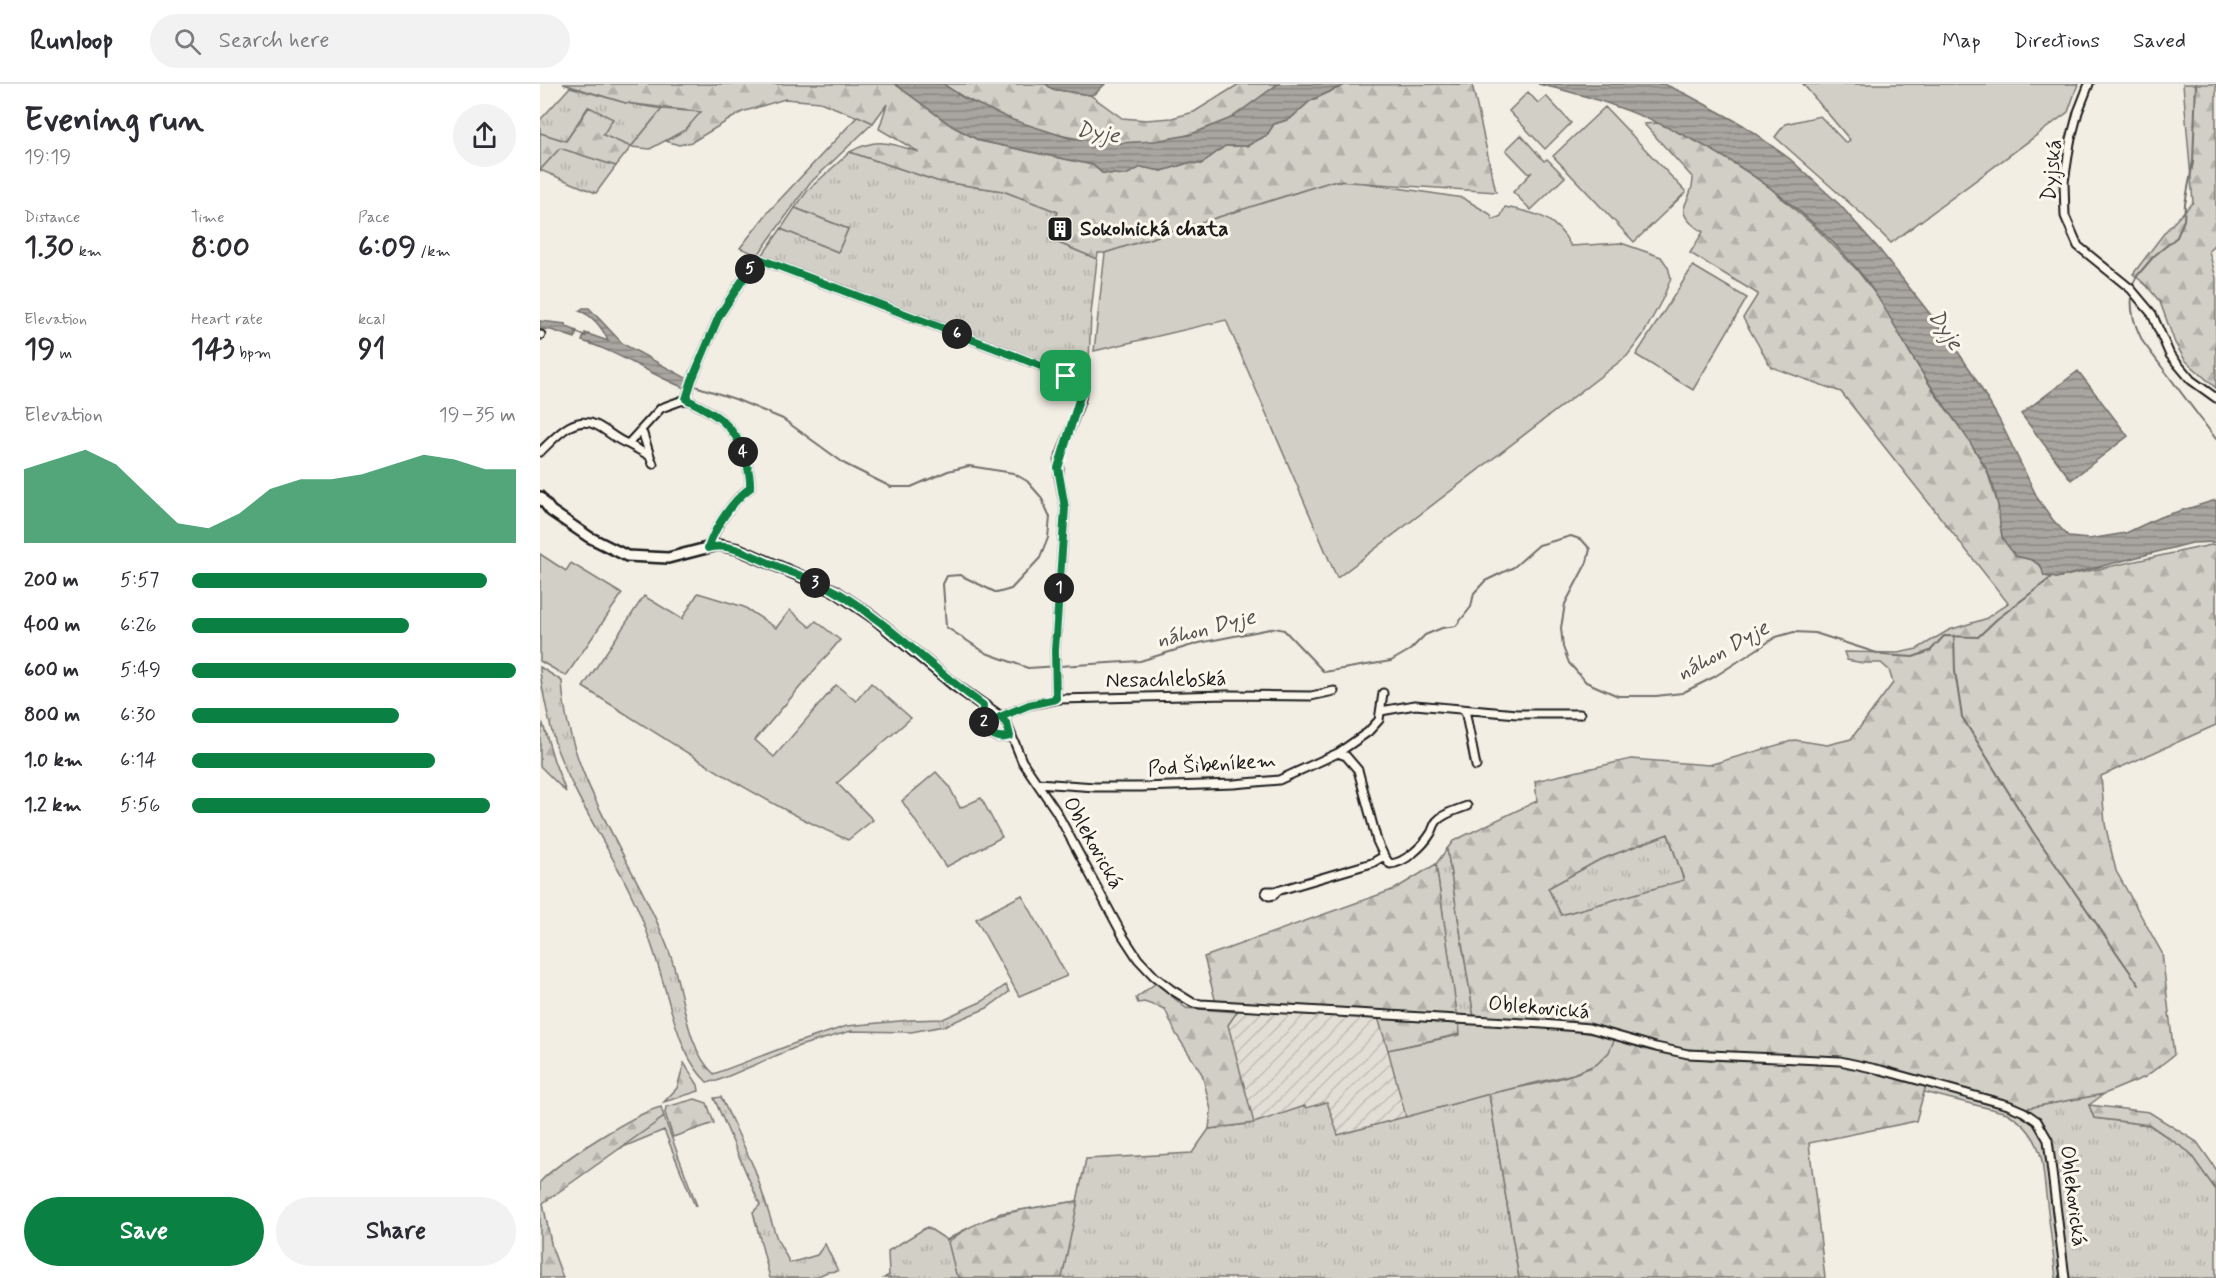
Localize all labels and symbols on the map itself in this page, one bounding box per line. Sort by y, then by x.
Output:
water label: Dyje [1074,115,1123,151]
street label: Dyjská [2035,138,2069,202]
building icon: Sokolnická chata [1045,214,1075,244]
place label: Sokolnická chata [1080,215,1229,243]
pin: 5 [735,254,765,284]
water label: Dyje [1921,304,1969,357]
pin: 6 [942,319,972,349]
pin [1040,350,1091,401]
pin: 4 [728,437,758,467]
pin: 3 [800,568,830,598]
pin: 1 [1044,573,1074,603]
water label: náhon Dyje [1154,603,1260,655]
water label: náhon Dyje [1672,614,1775,688]
street label: Nesachlebská [1105,665,1227,695]
pin: 2 [969,707,999,737]
street label: Pod Šibeníkem [1147,747,1277,783]
street label: Oblekovická [1056,792,1130,894]
street label: Oblekovická [1487,990,1591,1026]
street label: Oblekovická [2053,1144,2093,1248]

